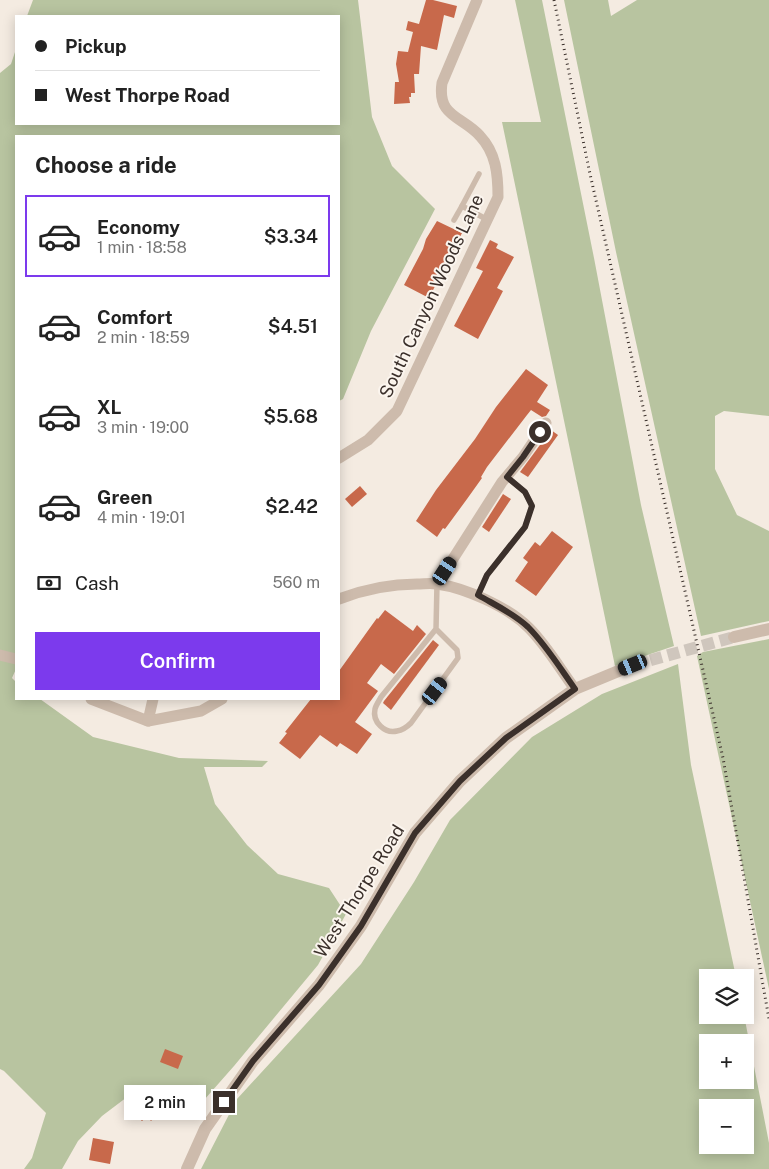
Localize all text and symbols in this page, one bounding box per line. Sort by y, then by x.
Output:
text: Pickup [65,35,127,57]
text: West Thorpe Road [65,84,230,106]
text: Choose a ride [35,152,177,178]
street label: South Canyon Woods Lane [375,191,487,401]
icon: car [37,214,82,259]
text: Economy [97,216,180,238]
text: $3.34 [264,225,318,247]
text: 1 min · 18:58 [97,238,187,257]
icon: car [37,304,82,349]
text: Comfort [97,306,173,328]
text: $4.51 [268,315,318,337]
text: 2 min · 18:59 [97,328,190,347]
icon: car [37,394,82,439]
text: XL [97,396,122,418]
text: $5.68 [263,405,318,427]
text: 3 min · 19:00 [97,418,189,437]
route start [529,421,551,443]
icon: car [37,484,82,529]
text: Green [97,486,152,508]
text: $2.42 [265,495,318,517]
text: 4 min · 19:01 [97,508,186,527]
car [430,554,459,588]
icon: cash [35,569,63,597]
text: Cash [75,572,119,594]
text: 560 m [272,573,320,592]
button: Confirm [35,632,320,690]
car [616,652,649,678]
car [419,675,450,707]
street label: West Thorpe Road [310,821,408,961]
map controls [699,969,754,1154]
button: layers [699,969,754,1024]
button: + [699,1034,754,1089]
callout: 2 min [124,1084,206,1120]
route end [213,1091,235,1113]
text: 2 min [144,1093,186,1112]
button: − [699,1099,754,1154]

